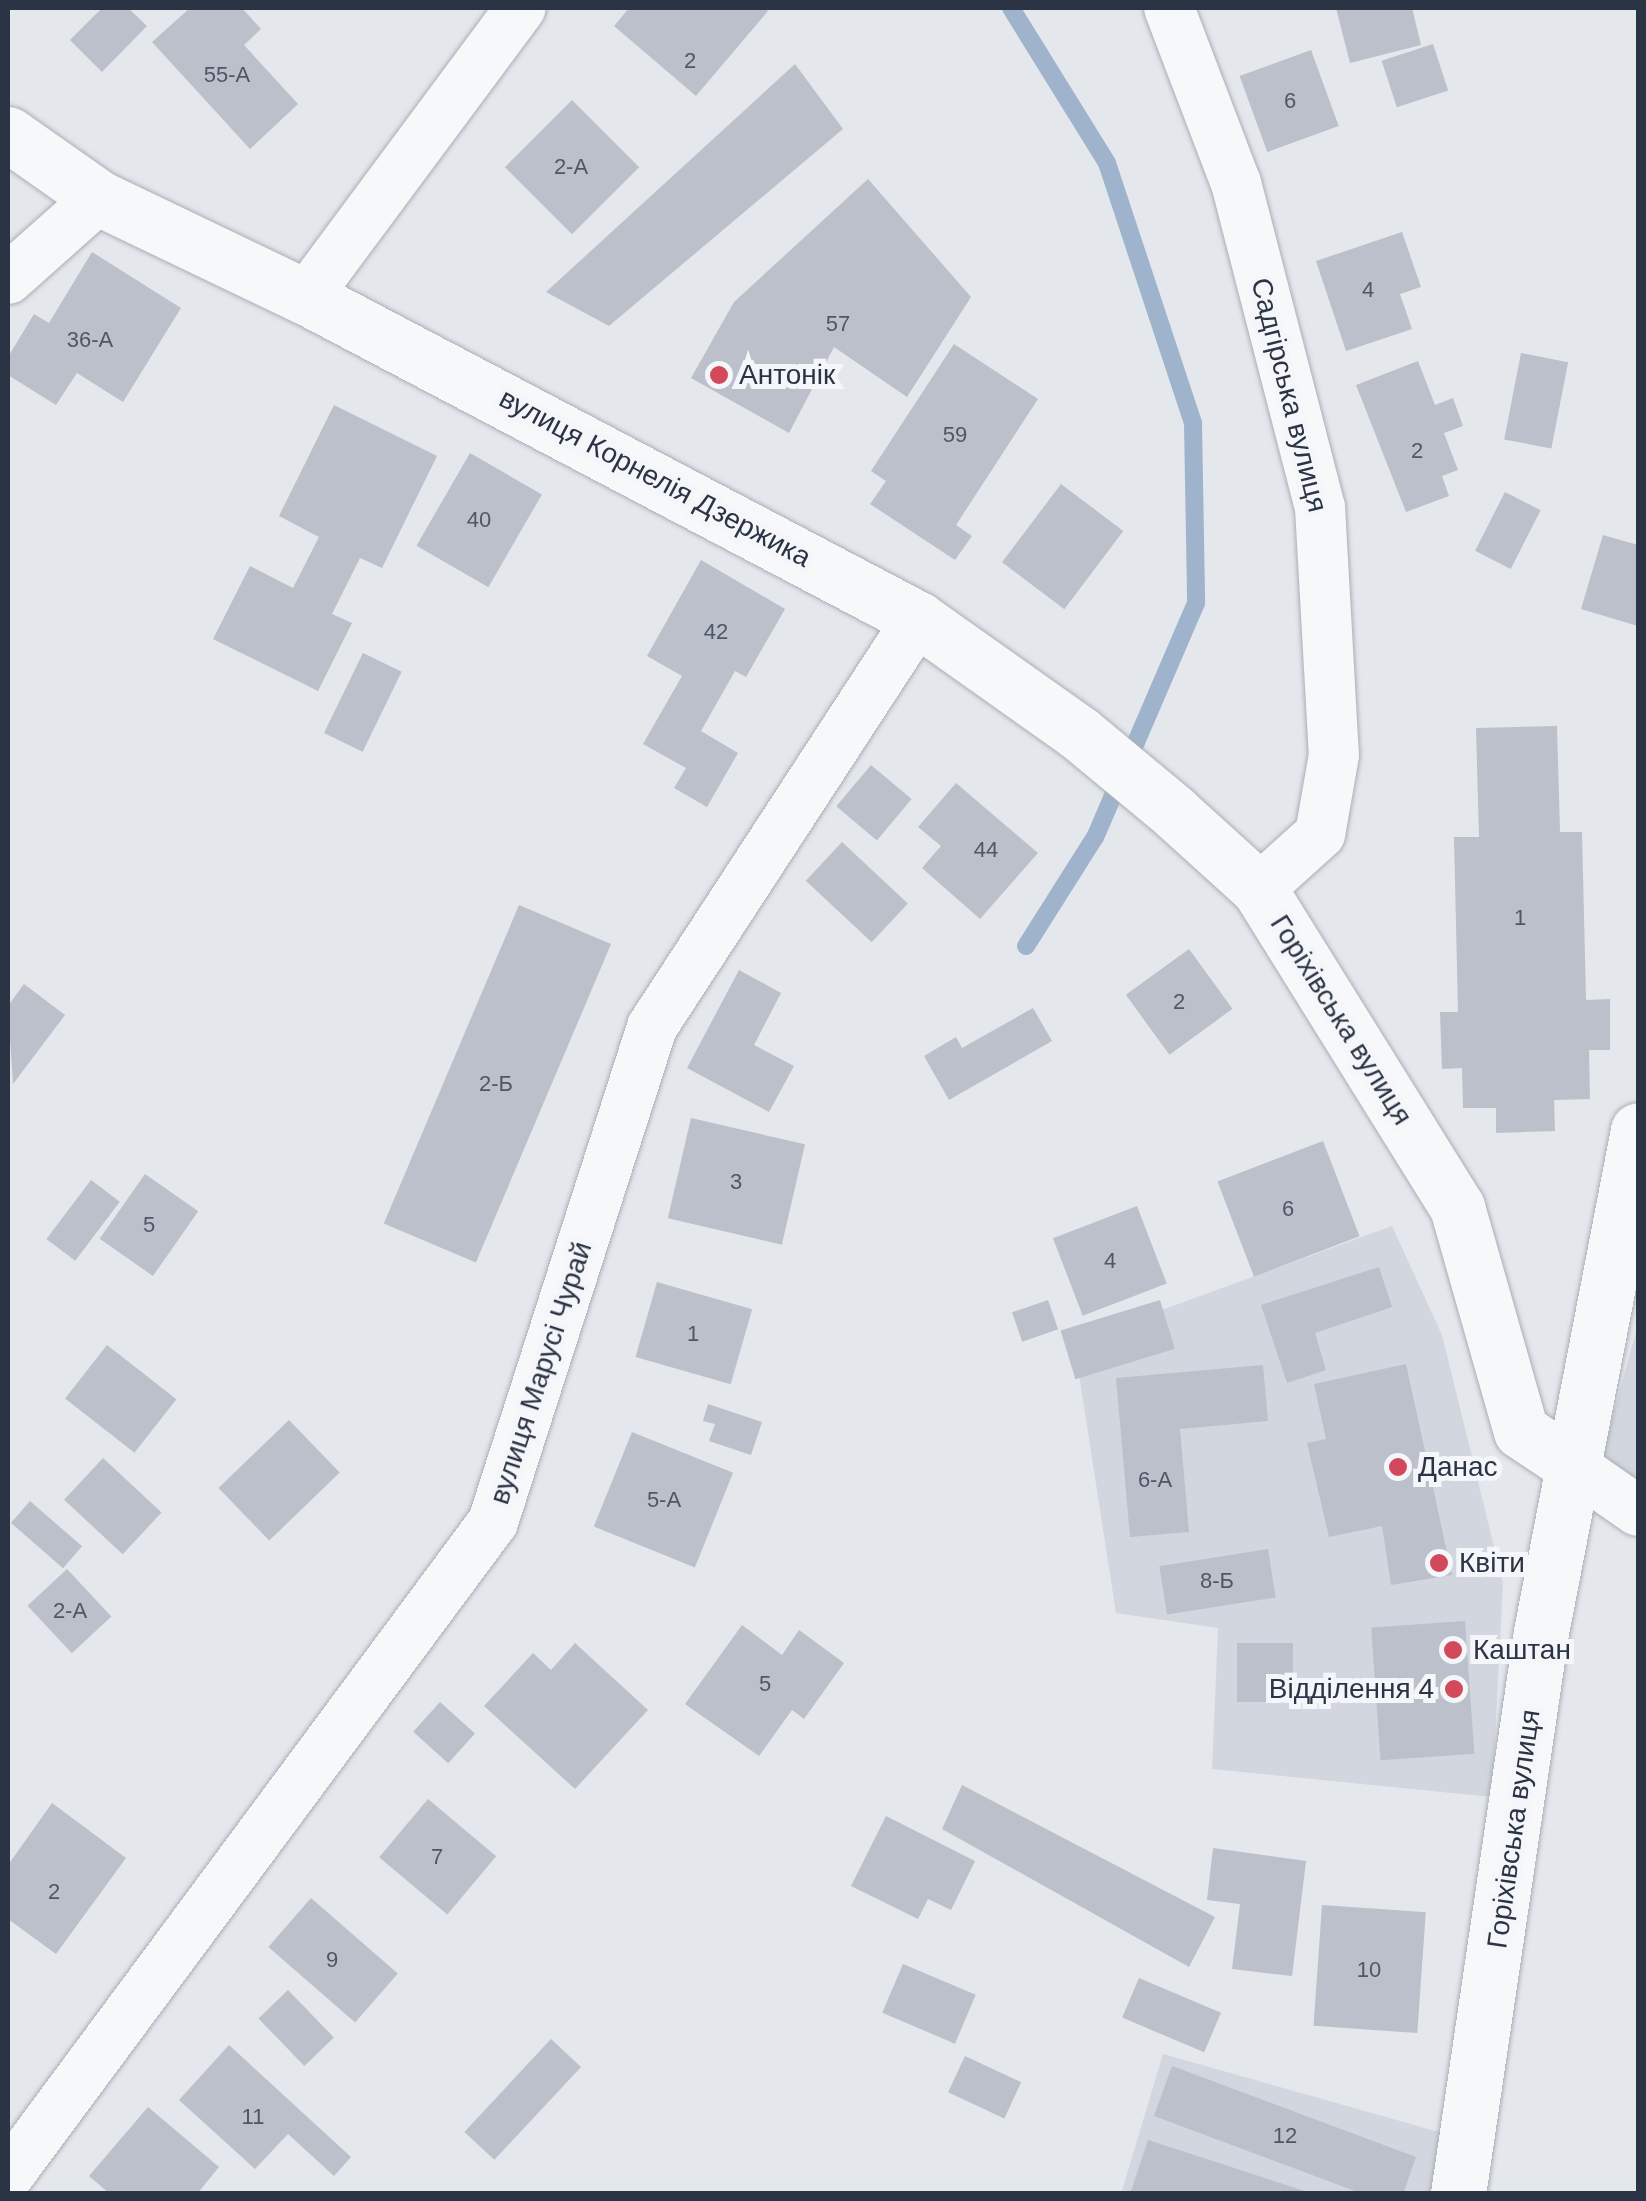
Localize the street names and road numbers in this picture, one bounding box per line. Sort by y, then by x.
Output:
street label: Садгірська вулиця [1244,274,1334,516]
street label: вулиця Корнелія Дзержика [493,381,817,575]
street label: Горіхівська вулиця [1263,909,1419,1131]
street label: вулиця Марусі Чурай [483,1238,599,1508]
street label: Горіхівська вулиця [1481,1707,1547,1951]

